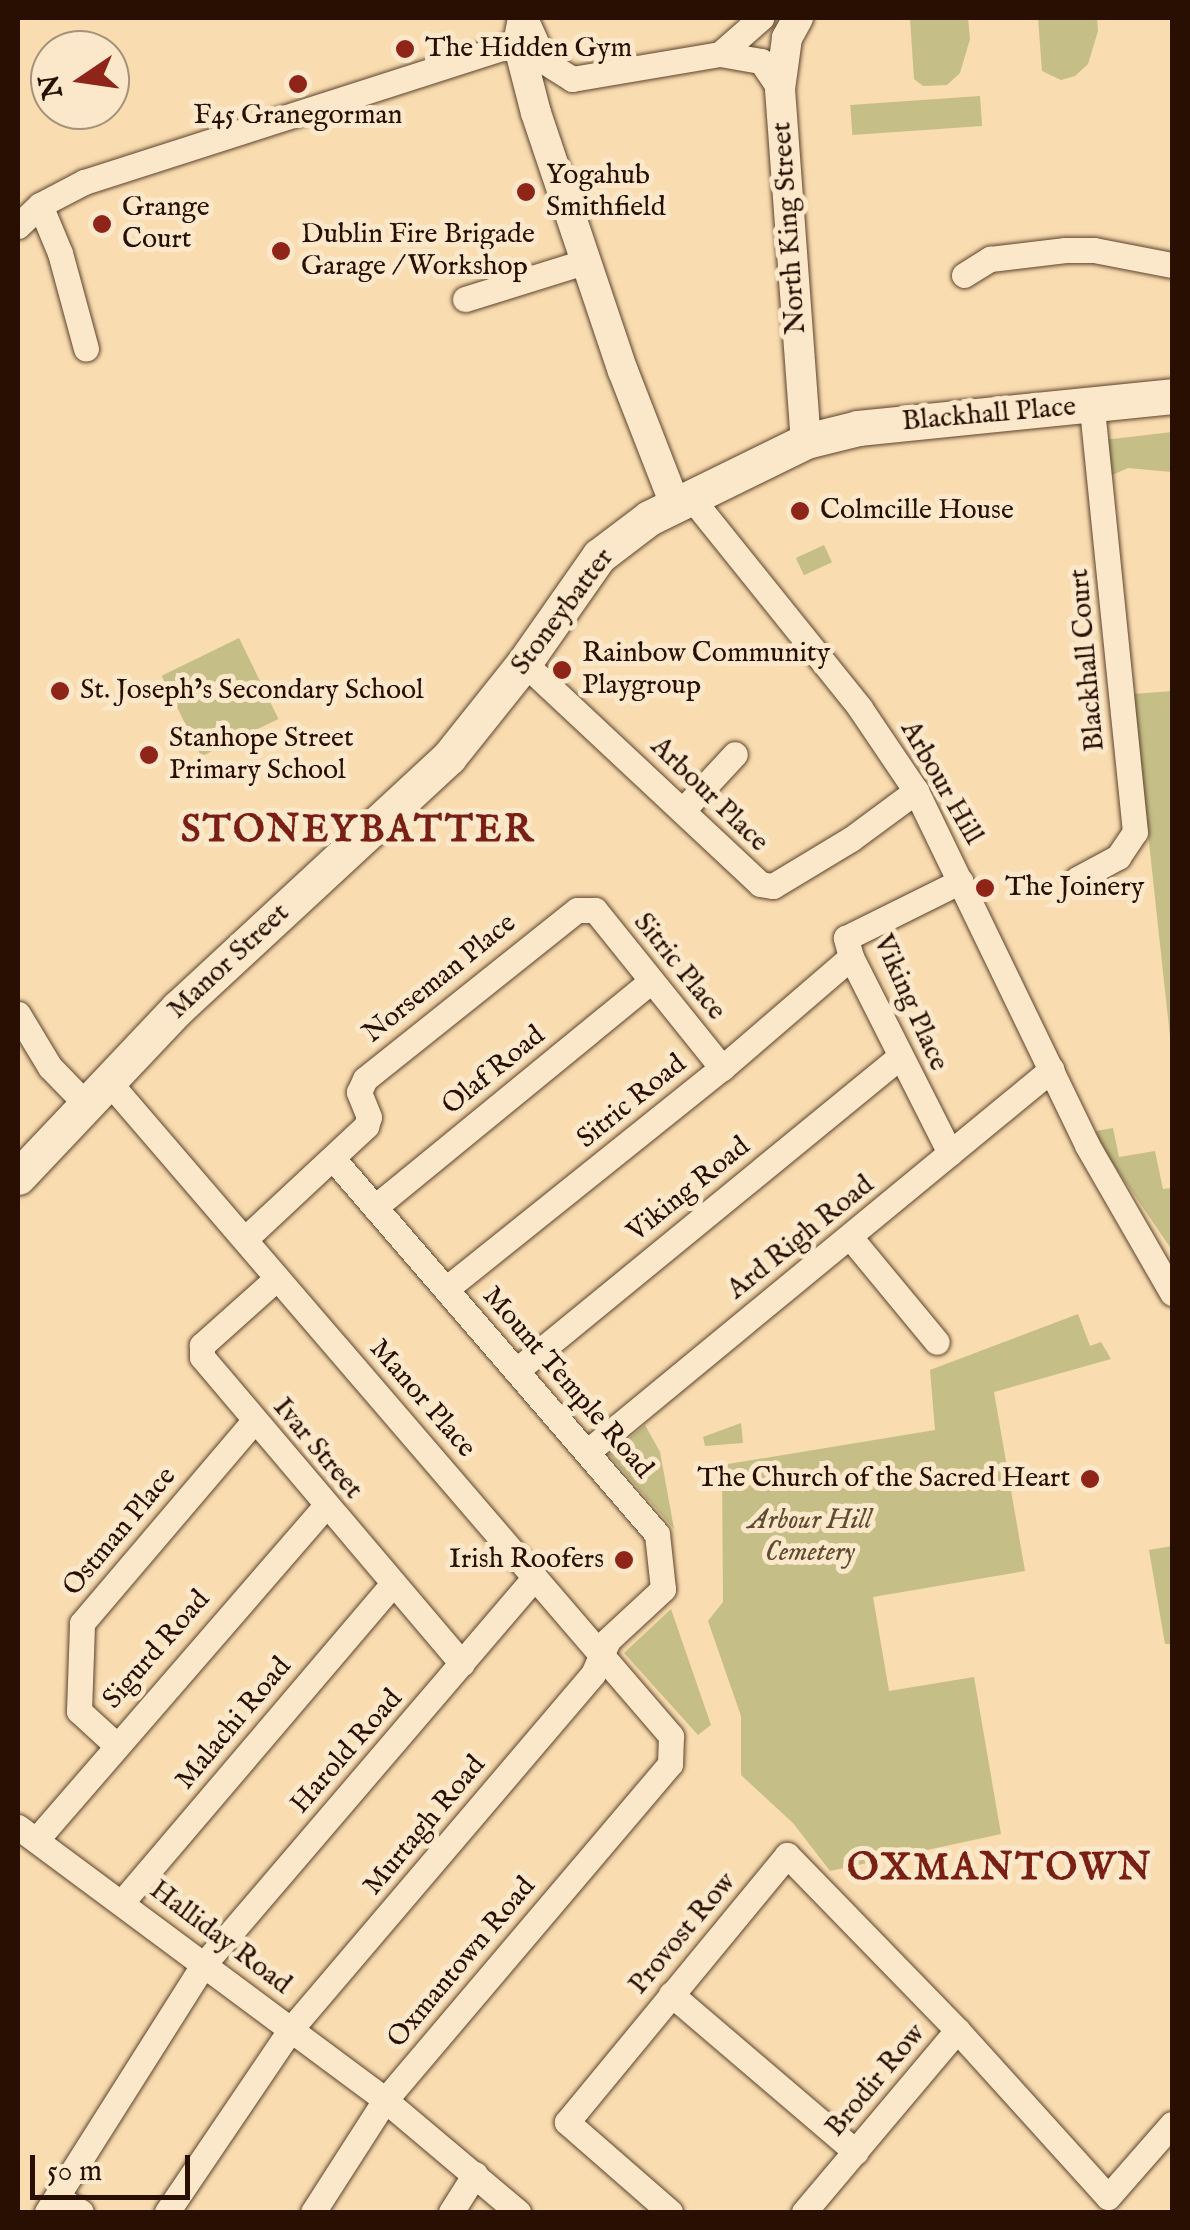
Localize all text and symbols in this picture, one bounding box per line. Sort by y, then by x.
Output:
north arrow [30,30,130,130]
place label: The Hidden Gym [425,32,632,66]
marker: The Hidden Gym [394,38,416,60]
text: N [32,71,72,102]
marker: F45 Granegorman [287,73,309,95]
place label: F45 Granegorman [193,99,403,133]
street label: North King Street [766,121,814,335]
place label: Yogahub Smithfield [546,159,666,225]
marker: Yogahub Smithfield [515,181,537,203]
place label: Grange Court [122,191,210,257]
marker: Grange Court [91,213,113,235]
place label: Dublin Fire Brigade Garage / Workshop [301,218,535,284]
marker: Dublin Fire Brigade Garage / Workshop [270,240,292,262]
street label: Blackhall Place [901,391,1077,439]
place label: Colmcille House [820,494,1014,528]
marker: Colmcille House [789,500,811,522]
street label: Stoneybatter [504,542,622,682]
street label: Blackhall Court [1063,567,1113,753]
place label: Rainbow Community Playgroup [582,637,830,703]
marker: Rainbow Community Playgroup [551,659,573,681]
place label: St. Joseph’s Secondary School [80,674,424,708]
marker: St. Joseph’s Secondary School [49,680,71,702]
street label: Arbour Hill [892,715,990,851]
place label: Stanhope Street Primary School [169,722,354,788]
street label: Arbour Place [643,731,775,859]
marker: Stanhope Street Primary School [138,744,160,766]
district label: STONEYBATTER [181,809,535,855]
place label: The Joinery [1005,871,1144,905]
marker: The Joinery [974,877,996,899]
street label: Manor Street [161,897,297,1027]
street label: Norseman Place [357,907,523,1051]
street label: Sitric Place [626,907,732,1027]
street label: Viking Place [865,930,955,1076]
street label: Olaf Road [436,1019,552,1123]
street label: Sitric Road [571,1048,693,1156]
street label: Viking Road [621,1130,757,1250]
street label: Ard Righ Road [721,1169,881,1307]
street label: Mount Temple Road [474,1280,660,1486]
street label: Manor Place [362,1333,482,1465]
street label: Ivar Street [265,1392,369,1506]
street label: Ostman Place [56,1461,184,1603]
place label: The Church of the Sacred Heart [697,1462,1070,1496]
marker: The Church of the Sacred Heart [1079,1468,1101,1490]
park label: Arbour Hill Cemetery [748,1504,872,1570]
place label: Irish Roofers [449,1543,604,1577]
marker: Irish Roofers [613,1549,635,1571]
street label: Sigurd Road [96,1584,218,1716]
street label: Malachi Road [169,1651,299,1797]
street label: Harold Road [284,1683,410,1821]
street label: Murtagh Road [357,1749,493,1903]
district label: OXMANTOWN [847,1847,1153,1893]
street label: Provost Row [622,1866,744,2002]
street label: Oxmantown Road [381,1871,543,2055]
street label: Halliday Road [142,1874,298,2002]
street label: Brodir Row [819,2018,933,2144]
scale bar [35,2135,195,2197]
text: 50 m [47,2153,102,2191]

